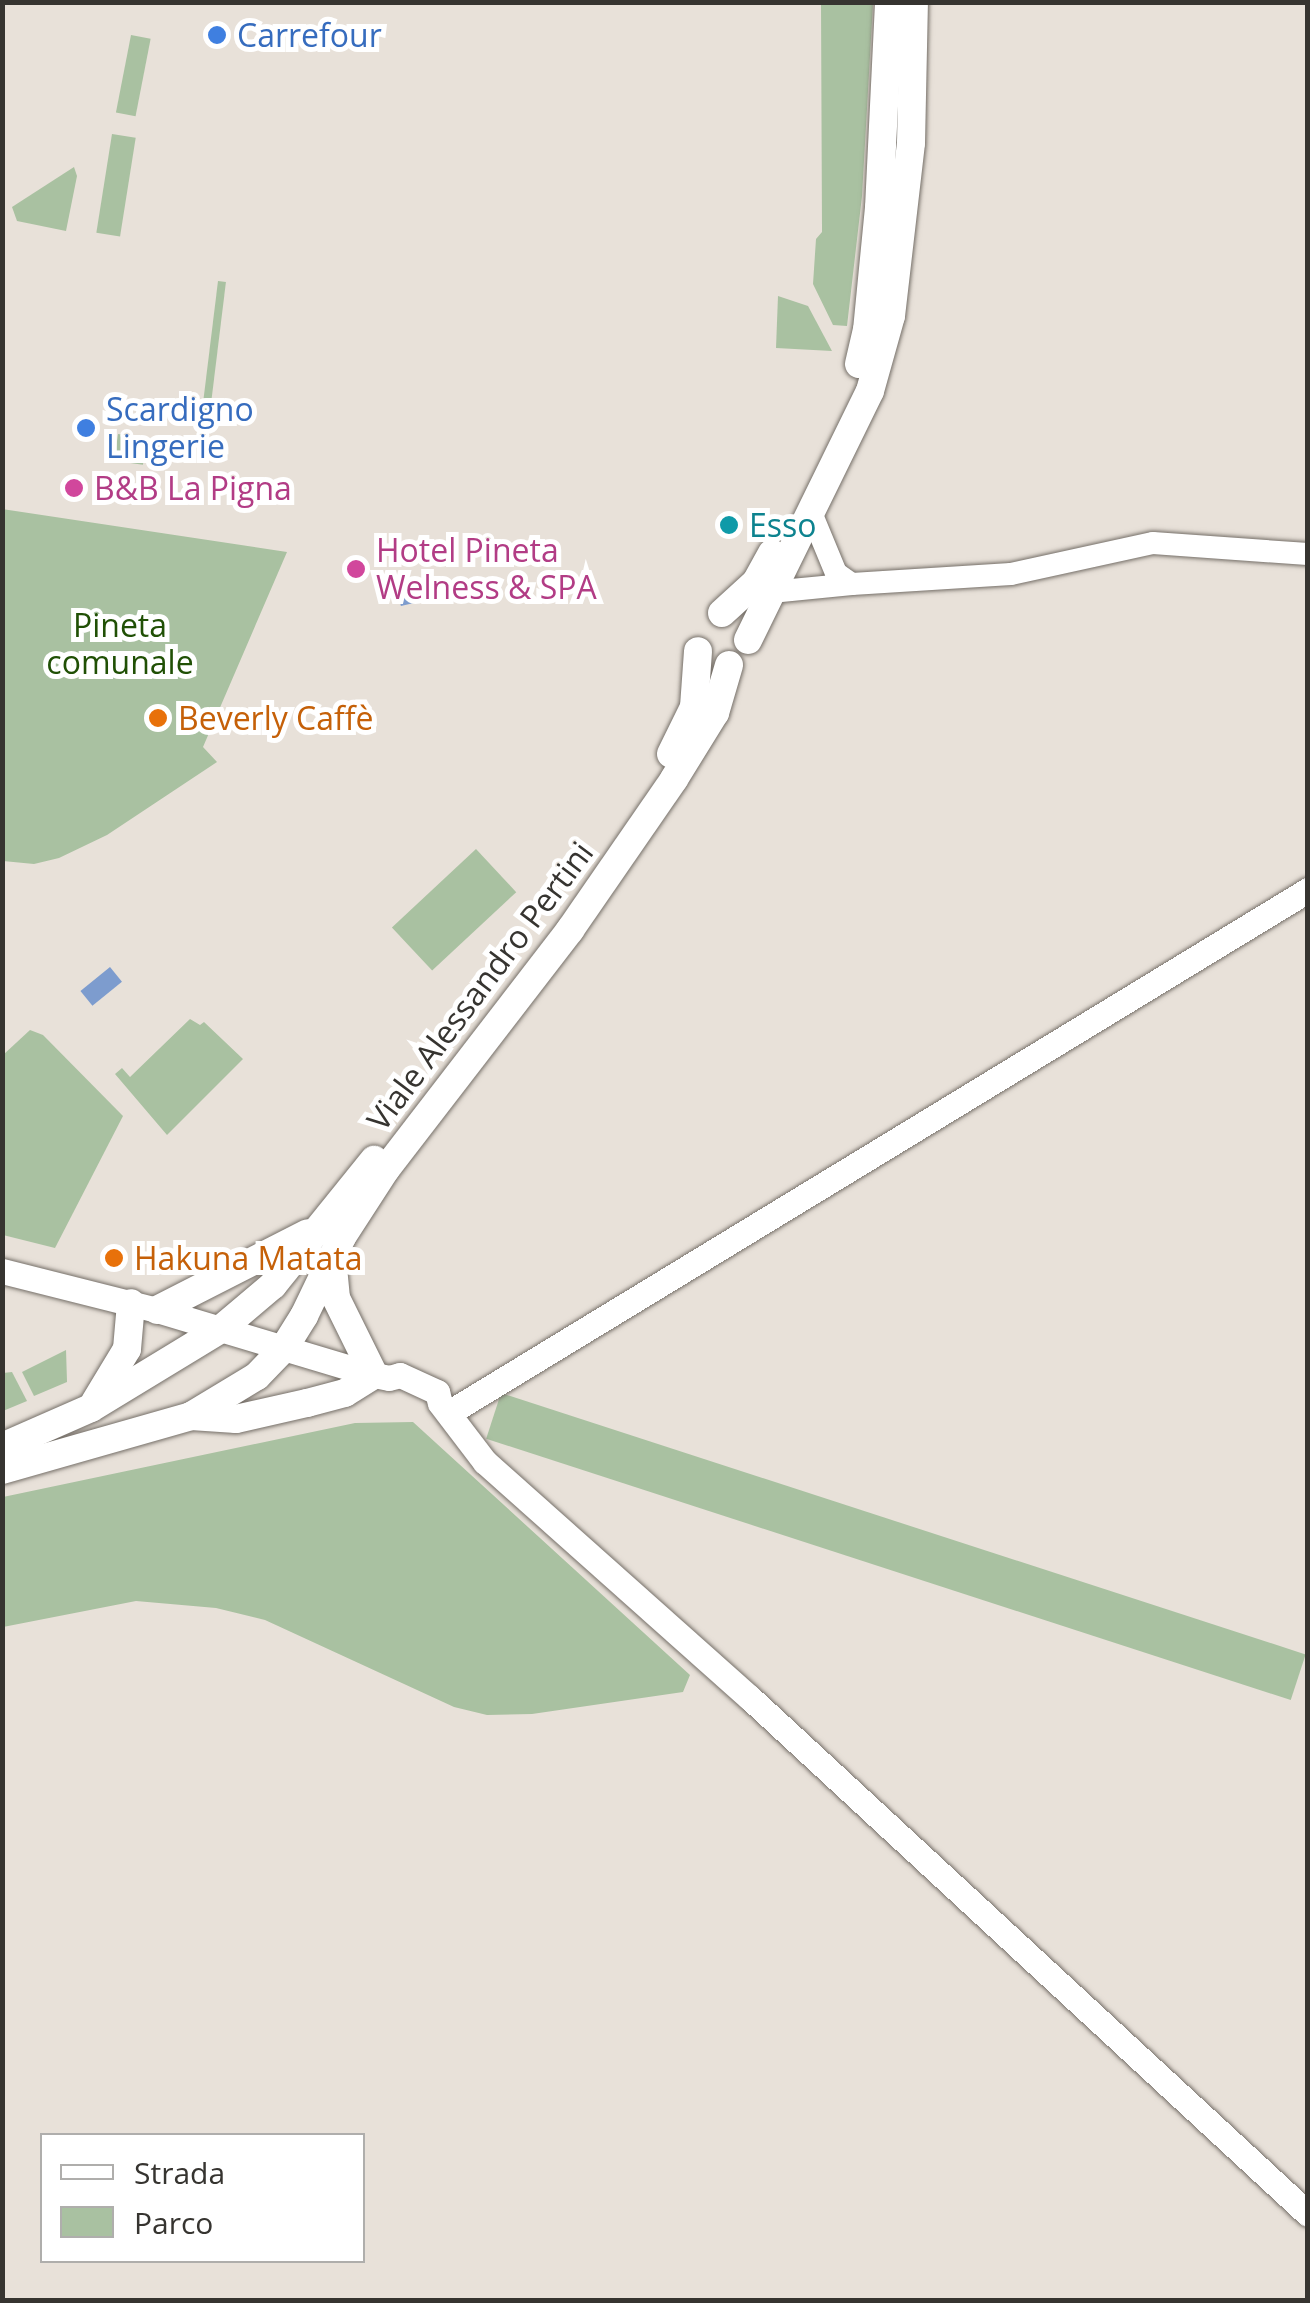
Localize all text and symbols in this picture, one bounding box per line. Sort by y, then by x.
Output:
place label: Carrefour [237,16,382,54]
marker: Carrefour [206,24,228,46]
place label: Scardigno Lingerie [106,391,254,466]
marker: Scardigno Lingerie [75,417,97,439]
place label: B&B La Pigna [94,469,292,507]
marker: B&B La Pigna [63,477,85,499]
place label: Esso [749,506,817,544]
marker: Esso [718,514,740,536]
place label: Hotel Pineta Welness & SPA [376,532,597,607]
marker: Hotel Pineta Welness & SPA [345,558,367,580]
park label: Pineta comunale [46,607,194,682]
place label: Beverly Caffè [178,699,374,737]
marker: Beverly Caffè [147,707,169,729]
street label: Viale Alessandro Pertini [359,834,601,1138]
place label: Hakuna Matata [134,1239,362,1277]
marker: Hakuna Matata [103,1247,125,1269]
legend [40,2133,365,2263]
text: Strada [134,2152,225,2193]
text: Parco [134,2202,213,2243]

